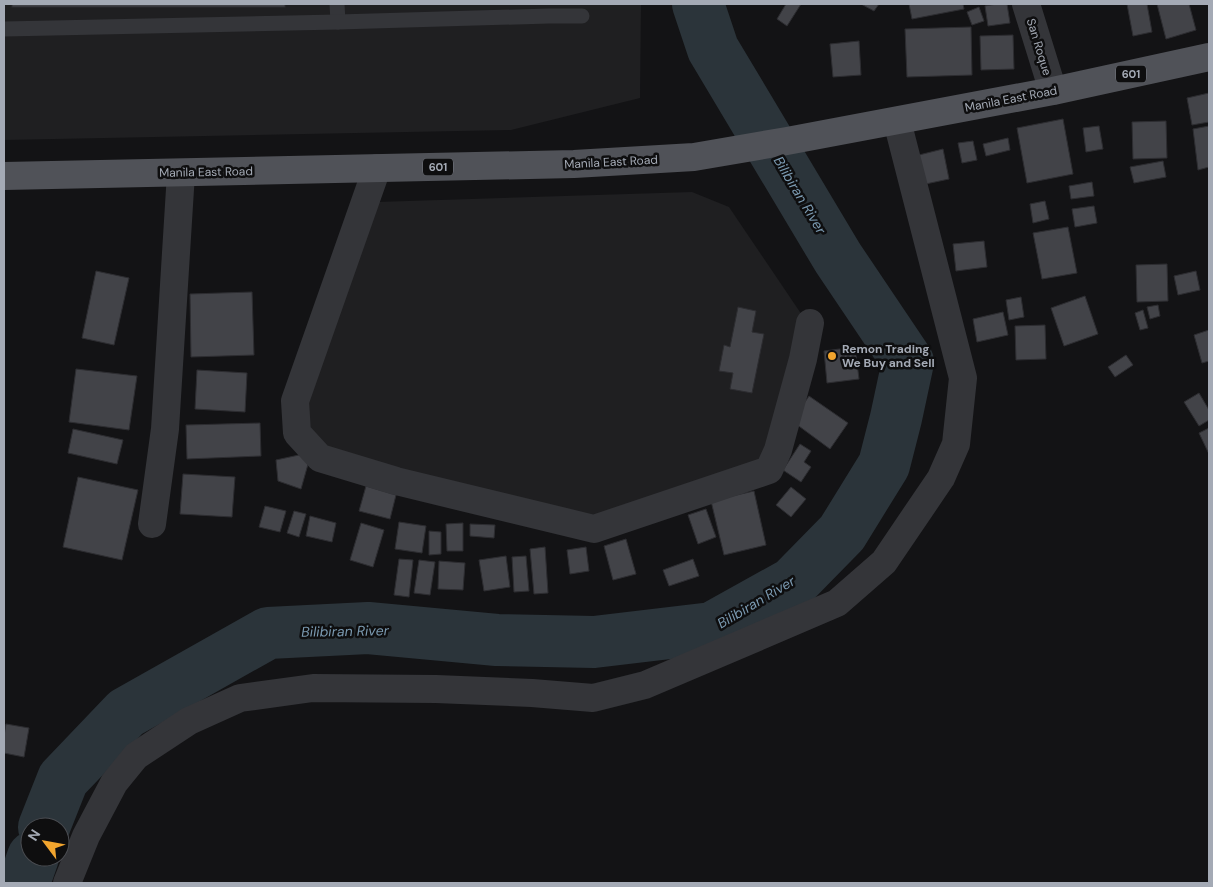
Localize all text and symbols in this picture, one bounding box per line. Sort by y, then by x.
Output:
street label: San Roque [1023,17,1055,78]
road number: 601 [1116,66,1146,82]
street label: Manila East Road [963,82,1059,116]
street label: Manila East Road [564,152,658,172]
water label: Bilibiran River [770,153,831,238]
road number: 601 [423,158,453,176]
street label: Manila East Road [159,163,253,181]
place label: Remon Trading We Buy and Sell [842,341,935,371]
marker: Remon Trading We Buy and Sell [826,350,838,362]
water label: Bilibiran River [714,571,799,632]
water label: Bilibiran River [301,621,390,641]
north arrow [20,817,70,867]
text: N [24,826,44,844]

